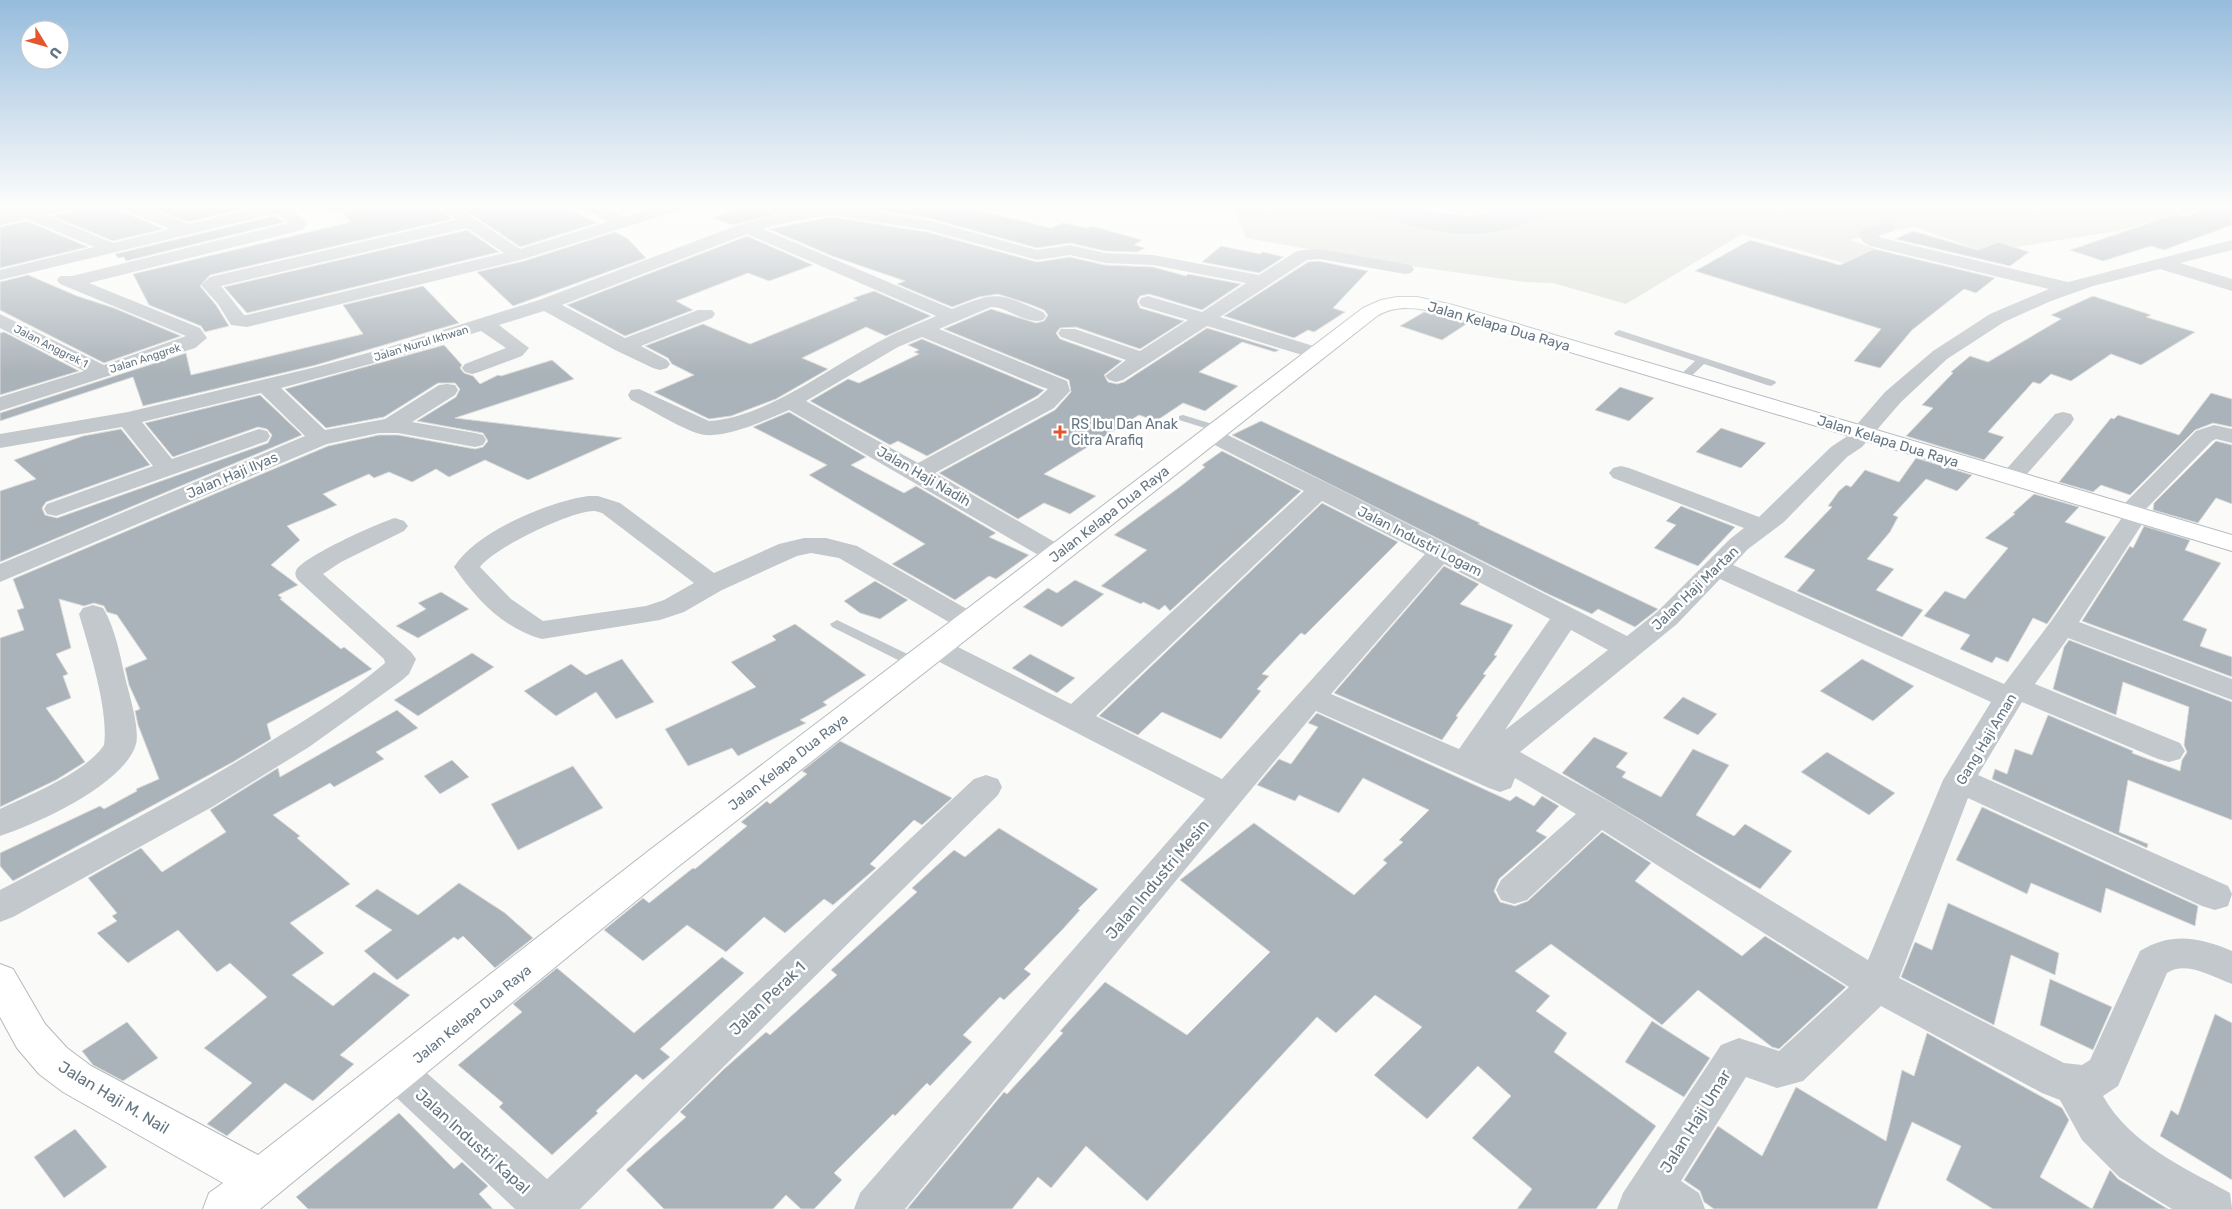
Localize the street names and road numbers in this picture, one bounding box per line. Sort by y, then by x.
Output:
street label: Jalan Kelapa Dua Raya [1426,298,1572,355]
street label: Jalan Anggrek 1 [12,322,90,371]
street label: Jalan Nurul Ikhwan [372,323,470,364]
street label: Jalan Anggrek [108,341,183,376]
street label: Jalan Kelapa Dua Raya [1815,412,1961,471]
street label: Jalan Haji Nadih [874,443,974,510]
street label: Jalan Haji Ilyas [184,449,280,502]
street label: Jalan Kelapa Dua Raya [1046,462,1173,566]
street label: Jalan Industri Logam [1355,503,1485,580]
street label: Jalan Haji Martan [1649,543,1742,634]
street label: Gang Haji Aman [1953,691,2020,788]
street label: Jalan Kelapa Dua Raya [725,710,852,814]
street label: Jalan Industri Mesin [1102,816,1213,943]
street label: Jalan Perak 1 [725,957,809,1039]
street label: Jalan Kelapa Dua Raya [410,961,535,1067]
street label: Jalan Haji M. Nail [55,1057,173,1138]
street label: Jalan Haji Umar [1656,1066,1735,1176]
street label: Jalan Industri Kapal [412,1085,534,1198]

